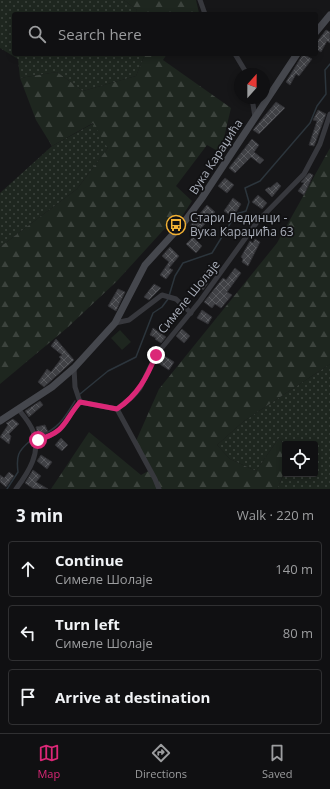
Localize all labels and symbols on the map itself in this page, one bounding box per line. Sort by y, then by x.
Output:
north arrow [234,68,270,104]
street label: Вука Караџића [185,116,246,198]
place label: Стари Лединци - Вука Караџића 63 [190,209,294,240]
bus stop icon: Стари Лединци - Вука Караџића 63 [165,214,187,236]
street label: Симеле Шолаје [154,256,224,337]
route end [147,346,165,364]
route start [29,431,47,449]

